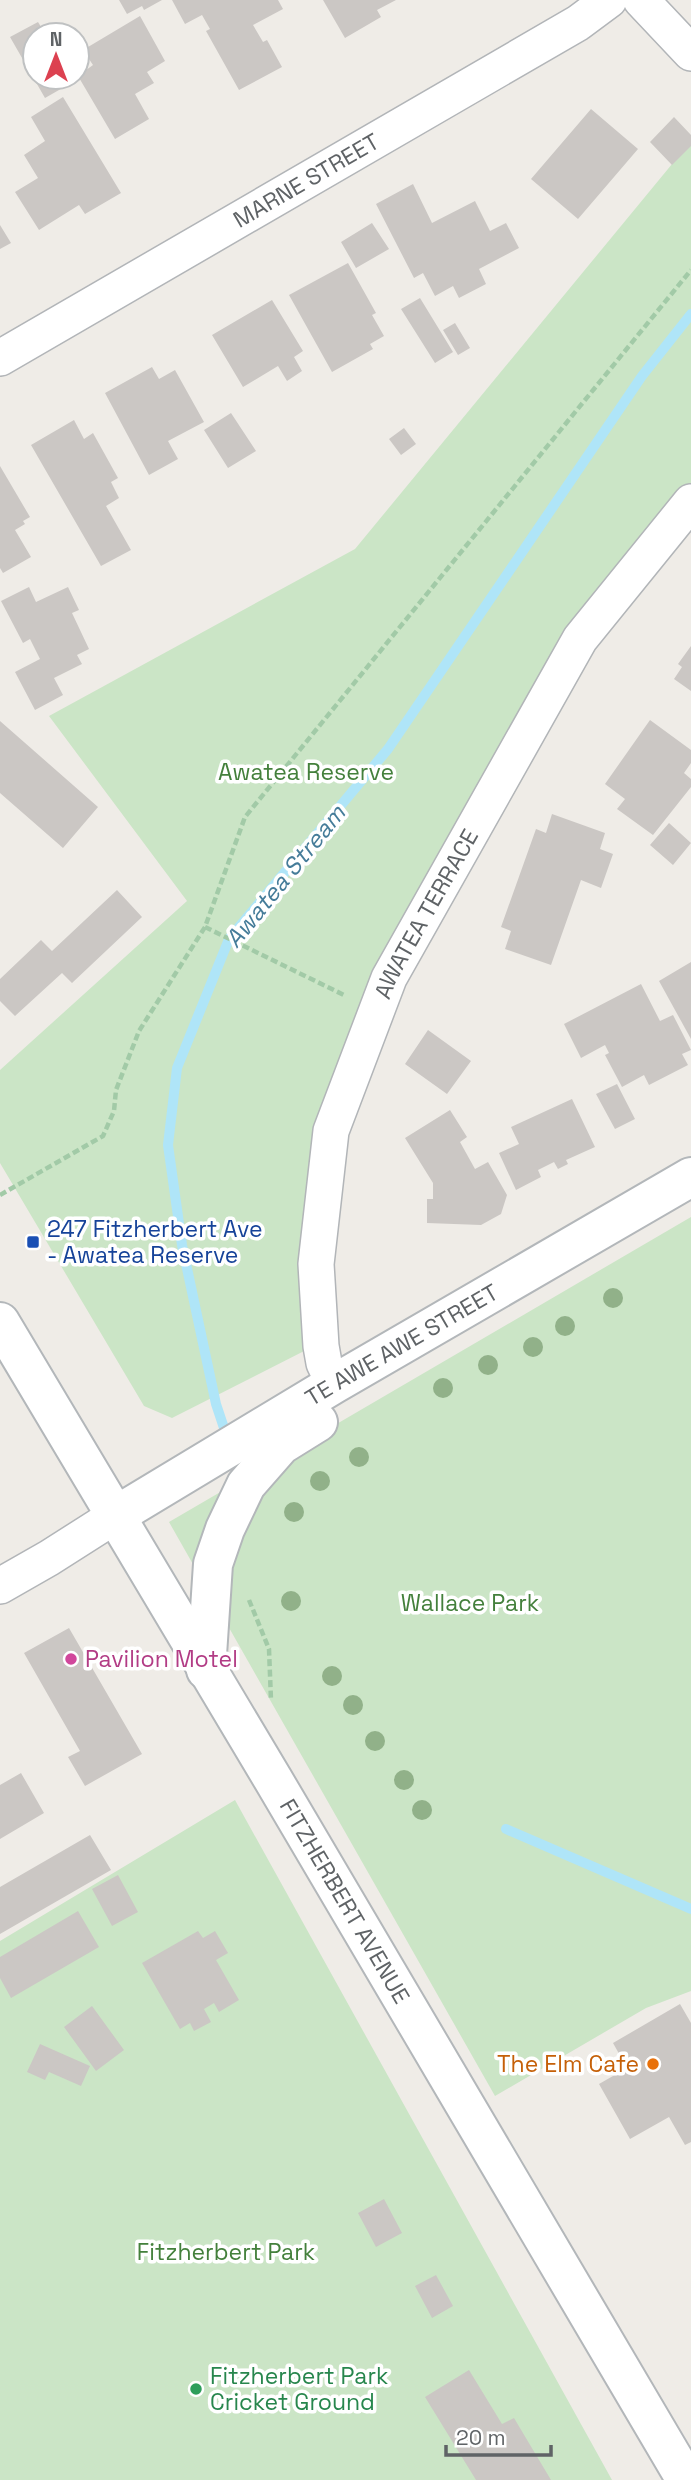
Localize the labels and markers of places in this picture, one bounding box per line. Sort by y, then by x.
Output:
place label: 247 Fitzherbert Ave - Awatea Reserve [47,1214,263,1270]
marker: 247 Fitzherbert Ave - Awatea Reserve [25,1234,41,1250]
place label: Pavilion Motel [85,1644,238,1674]
marker: Pavilion Motel [63,1651,79,1667]
place label: The Elm Cafe [497,2049,639,2079]
marker: The Elm Cafe [645,2056,661,2072]
place label: Fitzherbert Park Cricket Ground [210,2361,388,2417]
marker: Fitzherbert Park Cricket Ground [188,2381,204,2397]

